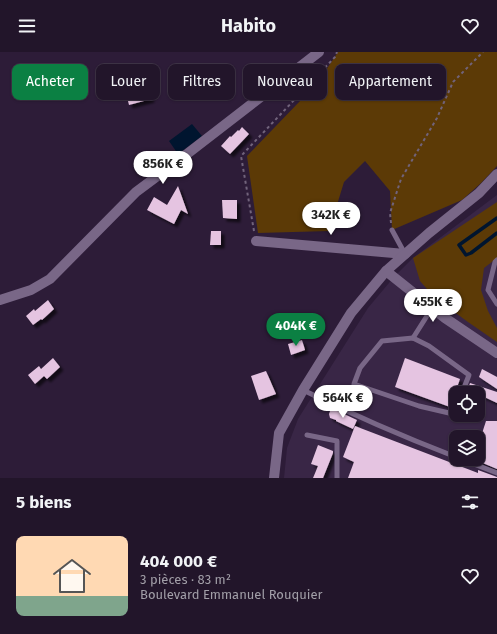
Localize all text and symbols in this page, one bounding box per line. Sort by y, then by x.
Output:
icon: menu [16,15,38,37]
text: Habito [221,15,276,37]
icon: heart [459,15,481,37]
chip: Acheter [12,64,88,100]
chip: Louer [96,64,160,100]
chip: Filtres [168,64,235,100]
chip: Nouveau [243,64,327,100]
chip: Appartement [335,64,446,100]
pin: 856K € [130,151,196,185]
text: 856K € [143,156,183,171]
pin: 342K € [298,202,364,236]
text: 342K € [311,207,351,222]
pin: 455K € [400,289,466,323]
text: 455K € [413,294,453,309]
pin: 404K € [263,313,329,347]
text: 404K € [275,318,317,333]
pin: 564K € [310,385,376,419]
map controls [449,386,485,466]
button: locate [449,386,485,422]
text: 564K € [323,390,363,405]
button: layers [449,430,485,466]
icon: filters [459,491,481,513]
text: 5 biens [16,492,72,513]
text: 404 000 € [140,551,217,572]
icon: home [48,552,96,600]
icon: heart [459,565,481,587]
text: 3 pièces · 83 m² [140,572,231,587]
text: Boulevard Emmanuel Rouquier [140,587,323,602]

